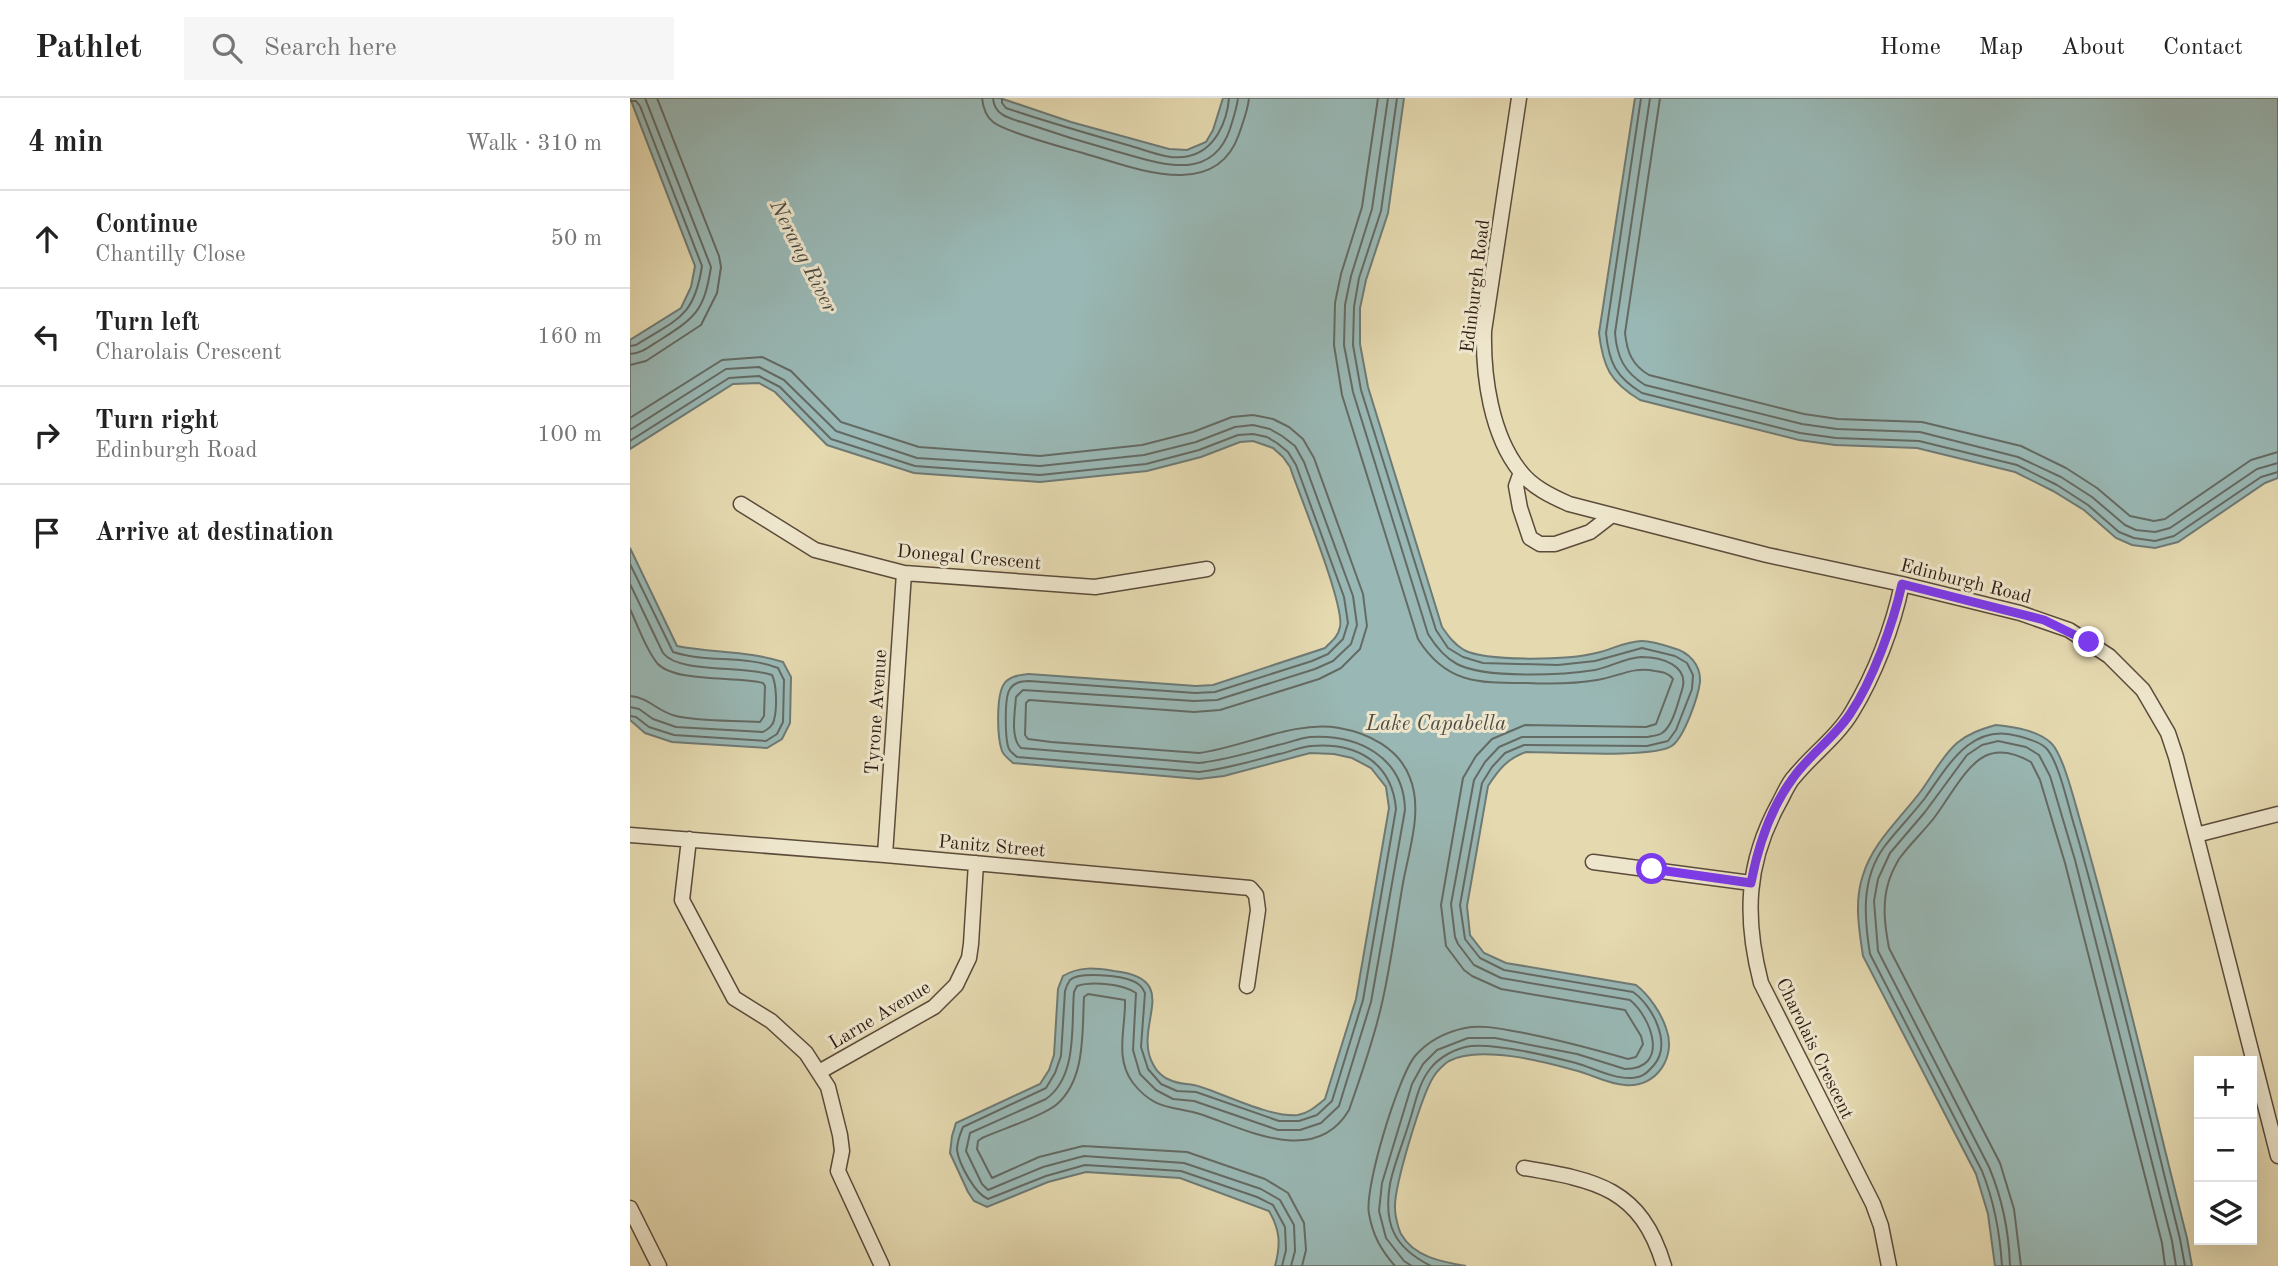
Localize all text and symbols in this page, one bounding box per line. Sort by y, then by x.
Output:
search box [184,17,674,80]
icon: search [208,29,246,67]
text: Pathlet [35,32,142,65]
text: Search here [264,35,397,61]
text: Home [1880,36,1941,60]
text: Map [1979,36,2023,60]
text: About [2061,36,2125,60]
text: Contact [2163,36,2243,60]
text: 4 min [28,128,103,158]
text: Walk · 310 m [466,132,602,155]
water label: Nerang River [765,196,840,317]
text: Continue [95,212,198,238]
street label: Edinburgh Road [1459,218,1494,354]
icon: ahead [28,220,66,258]
text: 50 m [551,227,602,250]
text: Chantilly Close [95,243,246,266]
text: Turn left [95,310,200,336]
icon: left [28,318,66,356]
text: 160 m [537,325,602,348]
text: Charolais Crescent [95,341,282,364]
text: Turn right [95,408,218,434]
icon: right [28,416,66,454]
text: 100 m [537,423,602,446]
text: Edinburgh Road [95,439,258,462]
icon: arrive [28,514,66,552]
text: Arrive at destination [95,520,334,546]
street label: Donegal Crescent [896,543,1042,574]
street label: Edinburgh Road [1898,557,2033,608]
route end [2073,626,2104,657]
street label: Tyrone Avenue [864,649,891,775]
water label: Lake Capabella [1365,714,1506,735]
street label: Panitz Street [937,833,1046,862]
route start [1636,853,1667,884]
street label: Charolais Crescent [1771,976,1856,1123]
street label: Larne Avenue [826,978,934,1054]
map controls [2194,1056,2257,1245]
button: + [2194,1056,2257,1119]
button: − [2194,1119,2257,1182]
button: layers [2194,1182,2257,1245]

